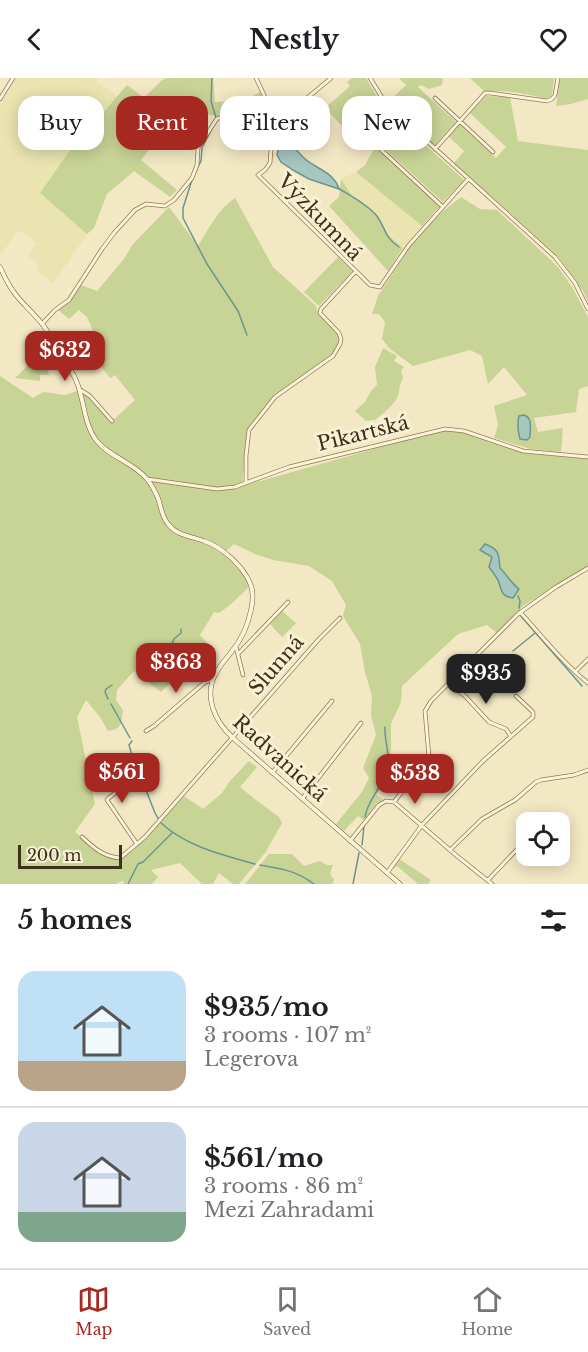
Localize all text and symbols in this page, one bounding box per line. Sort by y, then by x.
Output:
icon: back [18,23,51,56]
text: Nestly [249,23,339,56]
icon: heart [537,23,570,56]
chip: Buy [18,96,104,150]
chip: Rent [116,96,208,150]
chip: Filters [220,96,330,150]
chip: New [342,96,432,150]
street label: Výzkumná [272,168,368,266]
pin: $632 [29,331,101,382]
text: $632 [39,338,91,362]
street label: Pikartská [315,410,412,456]
street label: Slunná [244,629,309,700]
pin: $363 [140,643,212,694]
text: $363 [150,650,202,674]
pin: $935 [450,654,522,705]
text: $935 [461,661,512,685]
street label: Radvanická [228,710,333,807]
pin: $561 [86,753,158,804]
pin: $538 [379,754,451,805]
text: $561 [99,760,145,784]
text: $538 [390,761,440,785]
map controls [516,812,570,866]
button: locate [516,812,570,866]
scale bar [18,842,122,870]
text: 200 m [27,845,81,865]
text: 5 homes [18,904,132,936]
icon: filters [537,904,570,937]
text: $935/mo [204,991,329,1023]
icon: home [66,995,138,1067]
text: 3 rooms · 107 m² [204,1023,371,1047]
text: Legerova [204,1047,298,1071]
text: $561/mo [204,1142,323,1174]
icon: home [66,1146,138,1218]
text: 3 rooms · 86 m² [204,1174,363,1198]
text: Mezi Zahradami [204,1198,374,1222]
tab: Map [75,1283,112,1339]
tab: Saved [263,1283,311,1339]
tab: Home [462,1283,513,1339]

